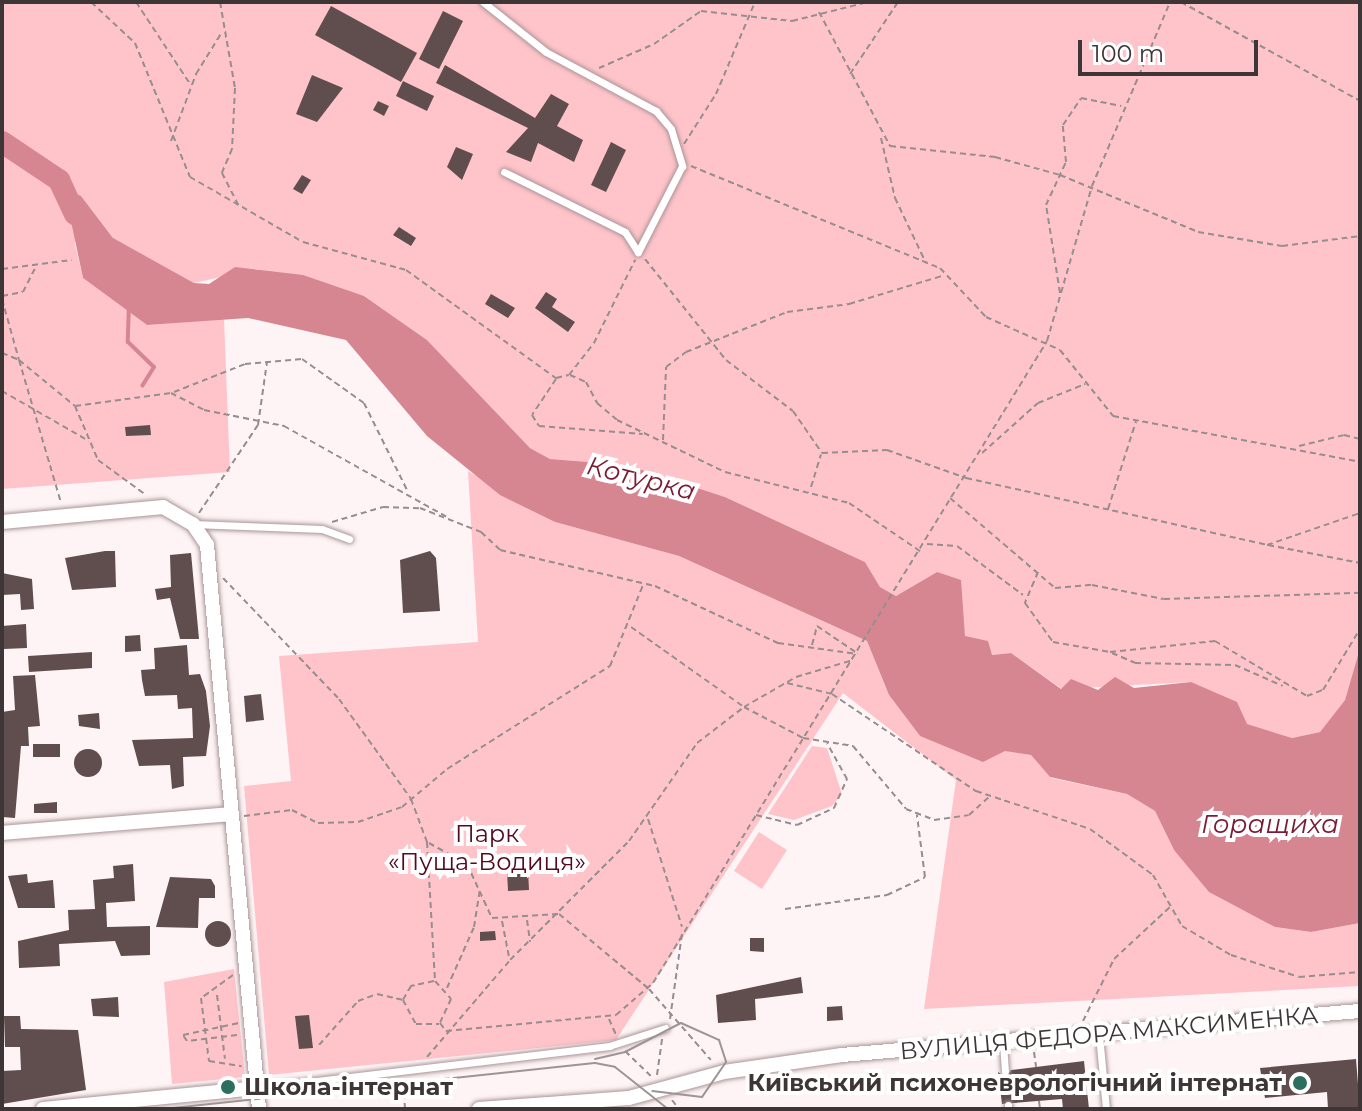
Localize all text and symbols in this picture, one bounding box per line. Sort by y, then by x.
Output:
scale bar [1082,24,1262,74]
text: 100 m [1092,39,1164,68]
water label: Котурка [583,450,699,508]
water label: Горащиха [1201,809,1339,841]
park label: Парк «Пуща-Водиця» [388,820,586,876]
street label: ВУЛИЦЯ ФЕДОРА МАКСИМЕНКА [899,1000,1319,1066]
place label: Київський психоневрологічний інтернат [748,1069,1282,1097]
marker: Київський психоневрологічний інтернат [1289,1072,1311,1094]
place label: Школа-інтернат [244,1073,453,1101]
marker: Школа-інтернат [219,1078,237,1096]

